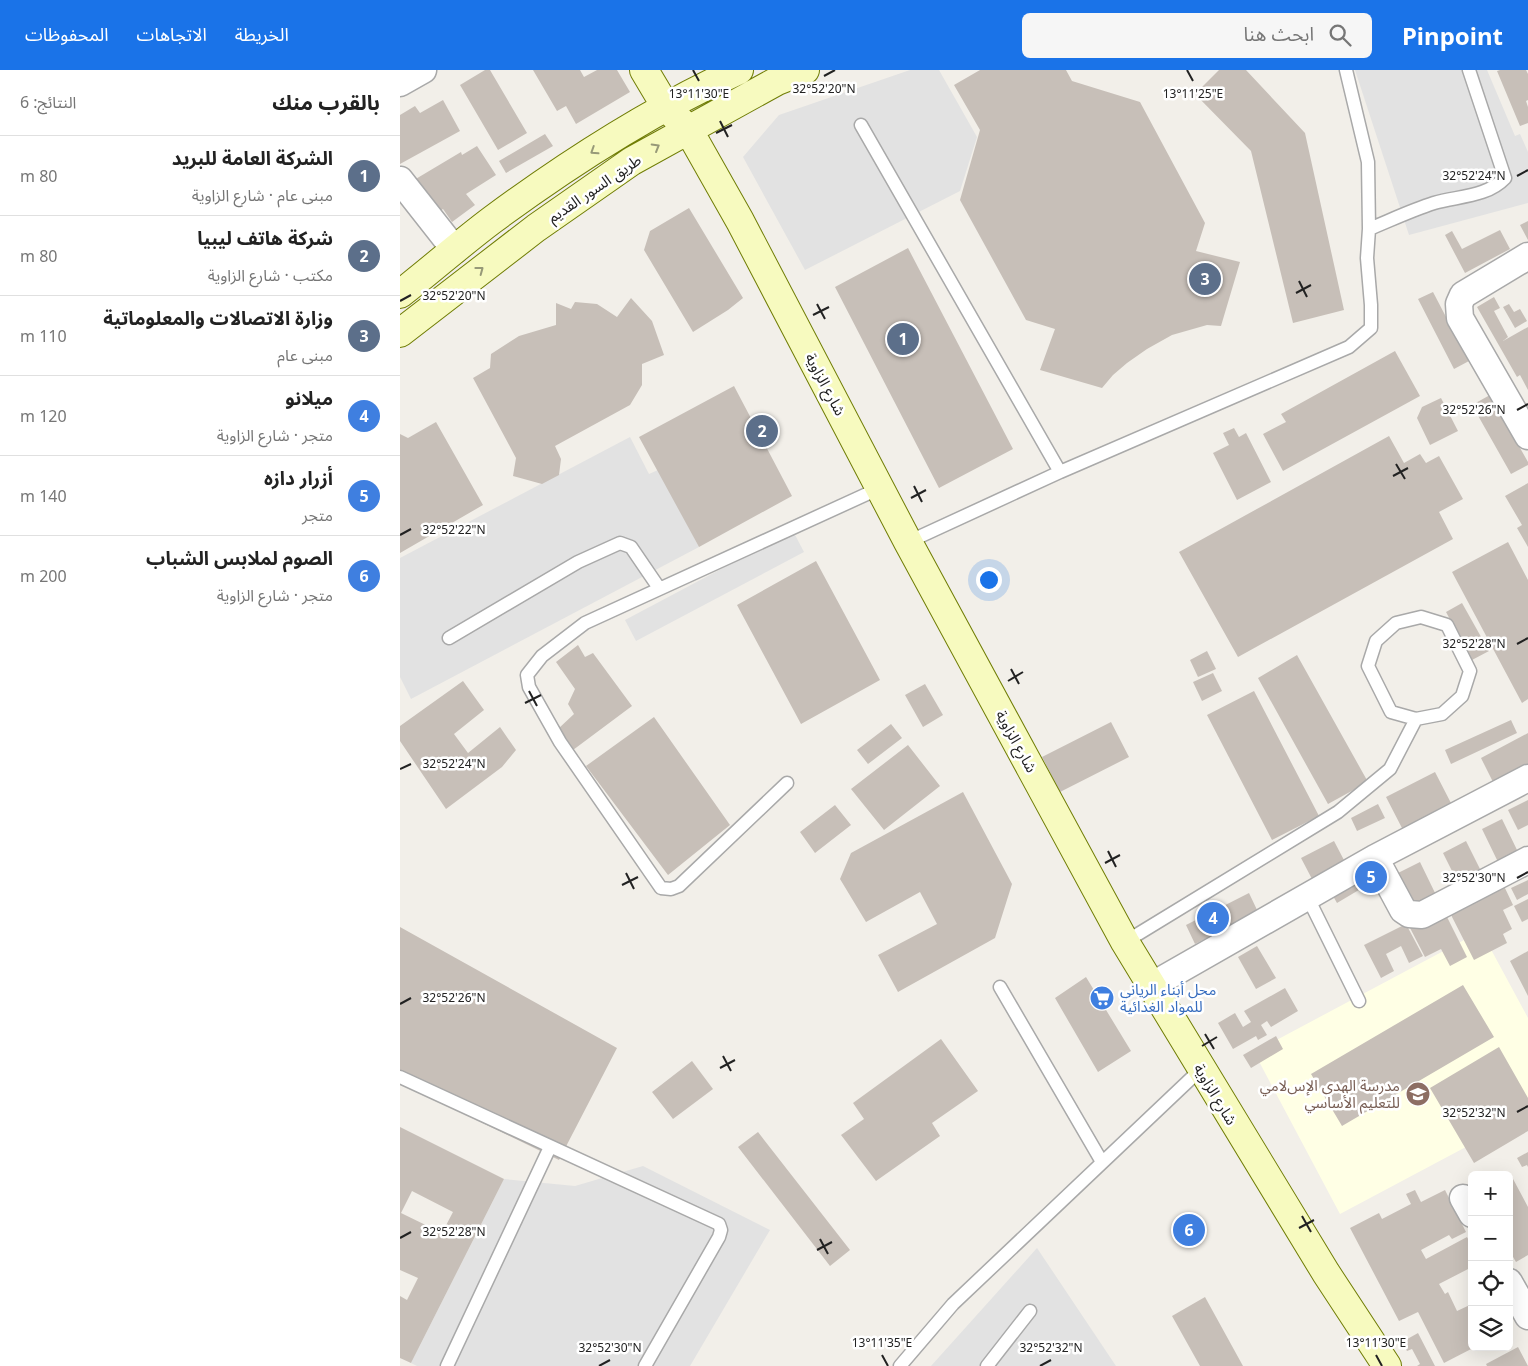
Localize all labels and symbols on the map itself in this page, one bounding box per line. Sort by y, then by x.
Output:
text: 32°52'20"N [792,80,856,97]
text: 13°11'30"E [669,85,729,102]
text: 13°11'25"E [1163,85,1223,102]
one-way arrow [651,144,660,154]
one-way arrow [591,145,600,154]
street label: طريق السور القديم [543,149,646,228]
text: 32°52'24"N [1442,167,1506,184]
pin: 3 [1189,260,1221,298]
one-way arrow [474,267,484,276]
text: 32°52'20"N [422,287,486,304]
pin: 1 [887,320,919,358]
street label: شارع الزاوية [799,349,851,420]
text: 32°52'26"N [1442,401,1506,418]
pin: 2 [746,412,778,450]
text: 32°52'22"N [422,521,486,538]
your location [976,567,1002,593]
text: 32°52'28"N [1442,635,1506,652]
street label: شارع الزاوية [989,706,1042,777]
text: 32°52'24"N [422,755,486,772]
pin: 5 [1355,858,1387,896]
text: 32°52'30"N [1442,869,1506,886]
pin: 4 [1197,899,1229,937]
place label: محل أبناء الرياني للمواد الغدائية [1120,979,1216,1016]
supermarket icon: محل أبناء الرياني للمواد الغدائية [1089,985,1115,1011]
text: 32°52'26"N [422,989,486,1006]
street label: شارع الزاوية [1187,1060,1242,1130]
place label: مدرسة الهدى الإسﻻمي للتعليم الأساسي [1260,1075,1400,1114]
school or university icon: مدرسة الهدى الإسﻻمي للتعليم الأساسي [1405,1081,1431,1107]
text: 32°52'32"N [1442,1104,1506,1121]
pin: 6 [1173,1211,1205,1249]
text: 32°52'28"N [422,1223,486,1240]
text: 13°11'35"E [852,1334,912,1351]
text: 13°11'30"E [1346,1334,1406,1351]
text: 32°52'30"N [578,1339,642,1356]
text: 32°52'32"N [1019,1339,1083,1356]

